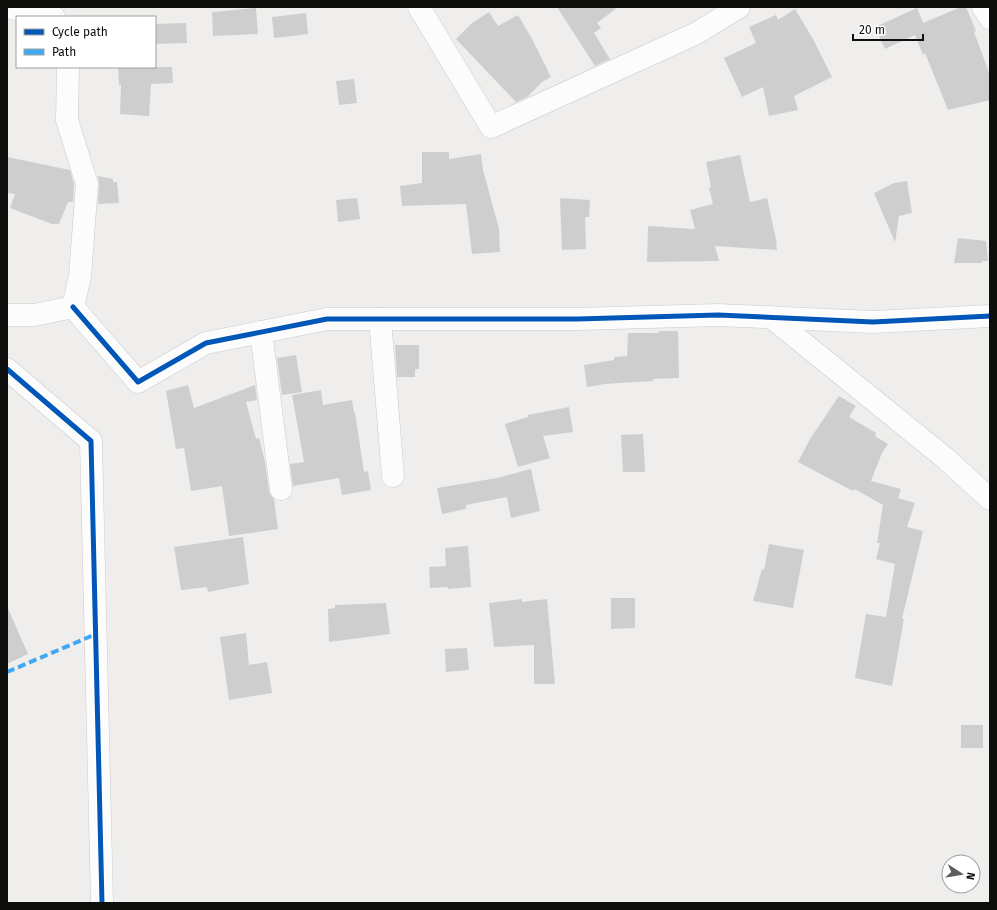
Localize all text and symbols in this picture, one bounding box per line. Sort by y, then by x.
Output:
legend [16,16,156,68]
scale bar [853,16,923,42]
text: 20 m [859,23,885,37]
text: Cycle path [52,25,108,39]
text: Path [52,45,76,59]
north arrow [941,854,981,894]
text: N [963,871,977,881]

